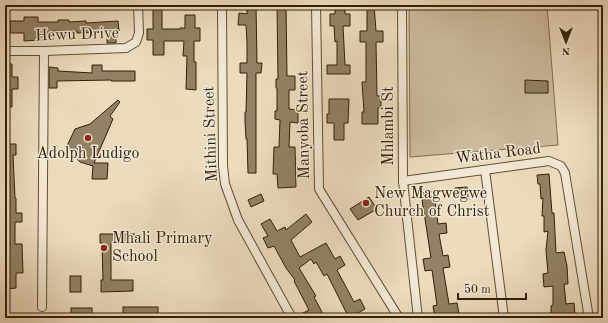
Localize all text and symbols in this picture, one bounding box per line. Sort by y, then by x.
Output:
north arrow [546,22,586,62]
street label: Hewu Drive [35,26,119,44]
text: N [561,45,570,56]
street label: Manyoba Street [295,70,313,179]
street label: Mithini Street [201,85,221,182]
street label: Mhlambi St [381,86,397,166]
marker: Adolph Ludigo [83,133,93,143]
street label: Watha Road [454,141,542,167]
place label: Adolph Ludigo [37,146,139,162]
place label: New Magwegwe Church of Christ [374,186,490,220]
marker: New Magwegwe Church of Christ [361,198,371,208]
place label: Mhali Primary School [112,231,213,265]
marker: Mhali Primary School [99,243,109,253]
scale bar [458,275,526,301]
text: 50 m [464,283,491,296]

